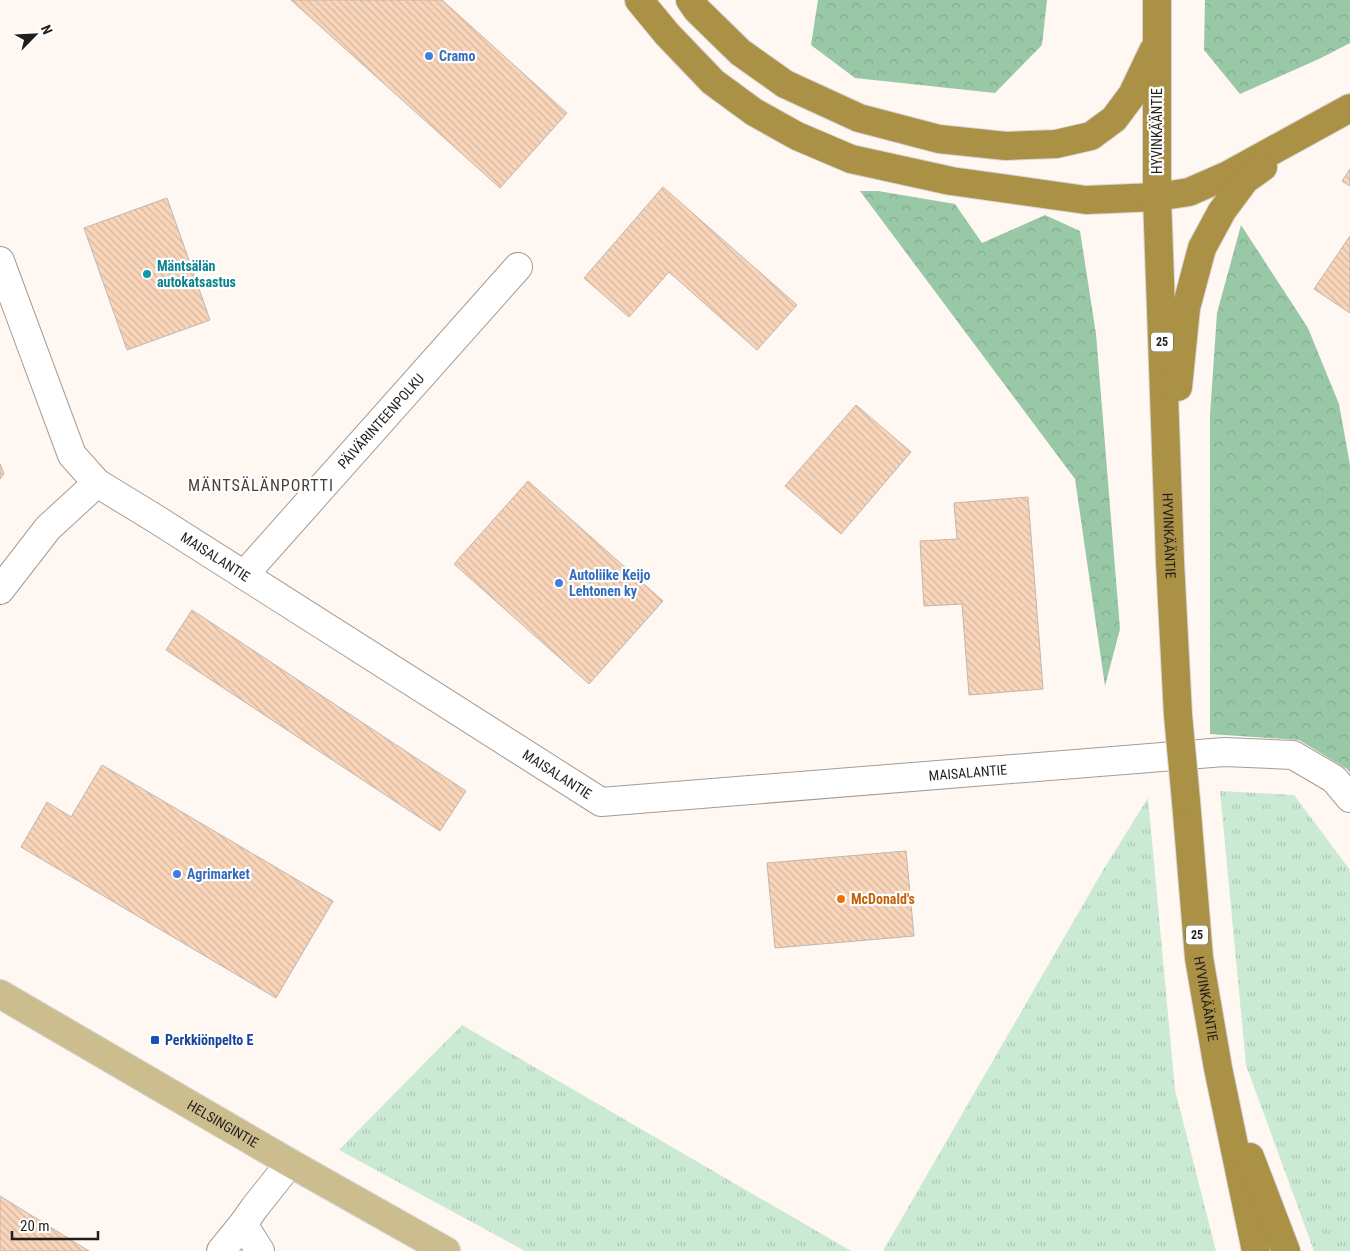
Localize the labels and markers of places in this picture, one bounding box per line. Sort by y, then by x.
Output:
place label: Cramo [439,48,475,64]
marker: Cramo [423,50,435,62]
place label: Mäntsälän autokatsastus [157,258,236,290]
marker: Mäntsälän autokatsastus [141,268,153,280]
place label: Autoliike Keijo Lehtonen ky [569,567,651,599]
marker: Autoliike Keijo Lehtonen ky [553,577,565,589]
place label: Agrimarket [187,866,250,882]
marker: Agrimarket [171,868,183,880]
place label: McDonald's [851,891,915,907]
marker: McDonald's [835,893,847,905]
place label: Perkkiönpelto E [165,1032,253,1048]
marker: Perkkiönpelto E [149,1034,161,1046]

